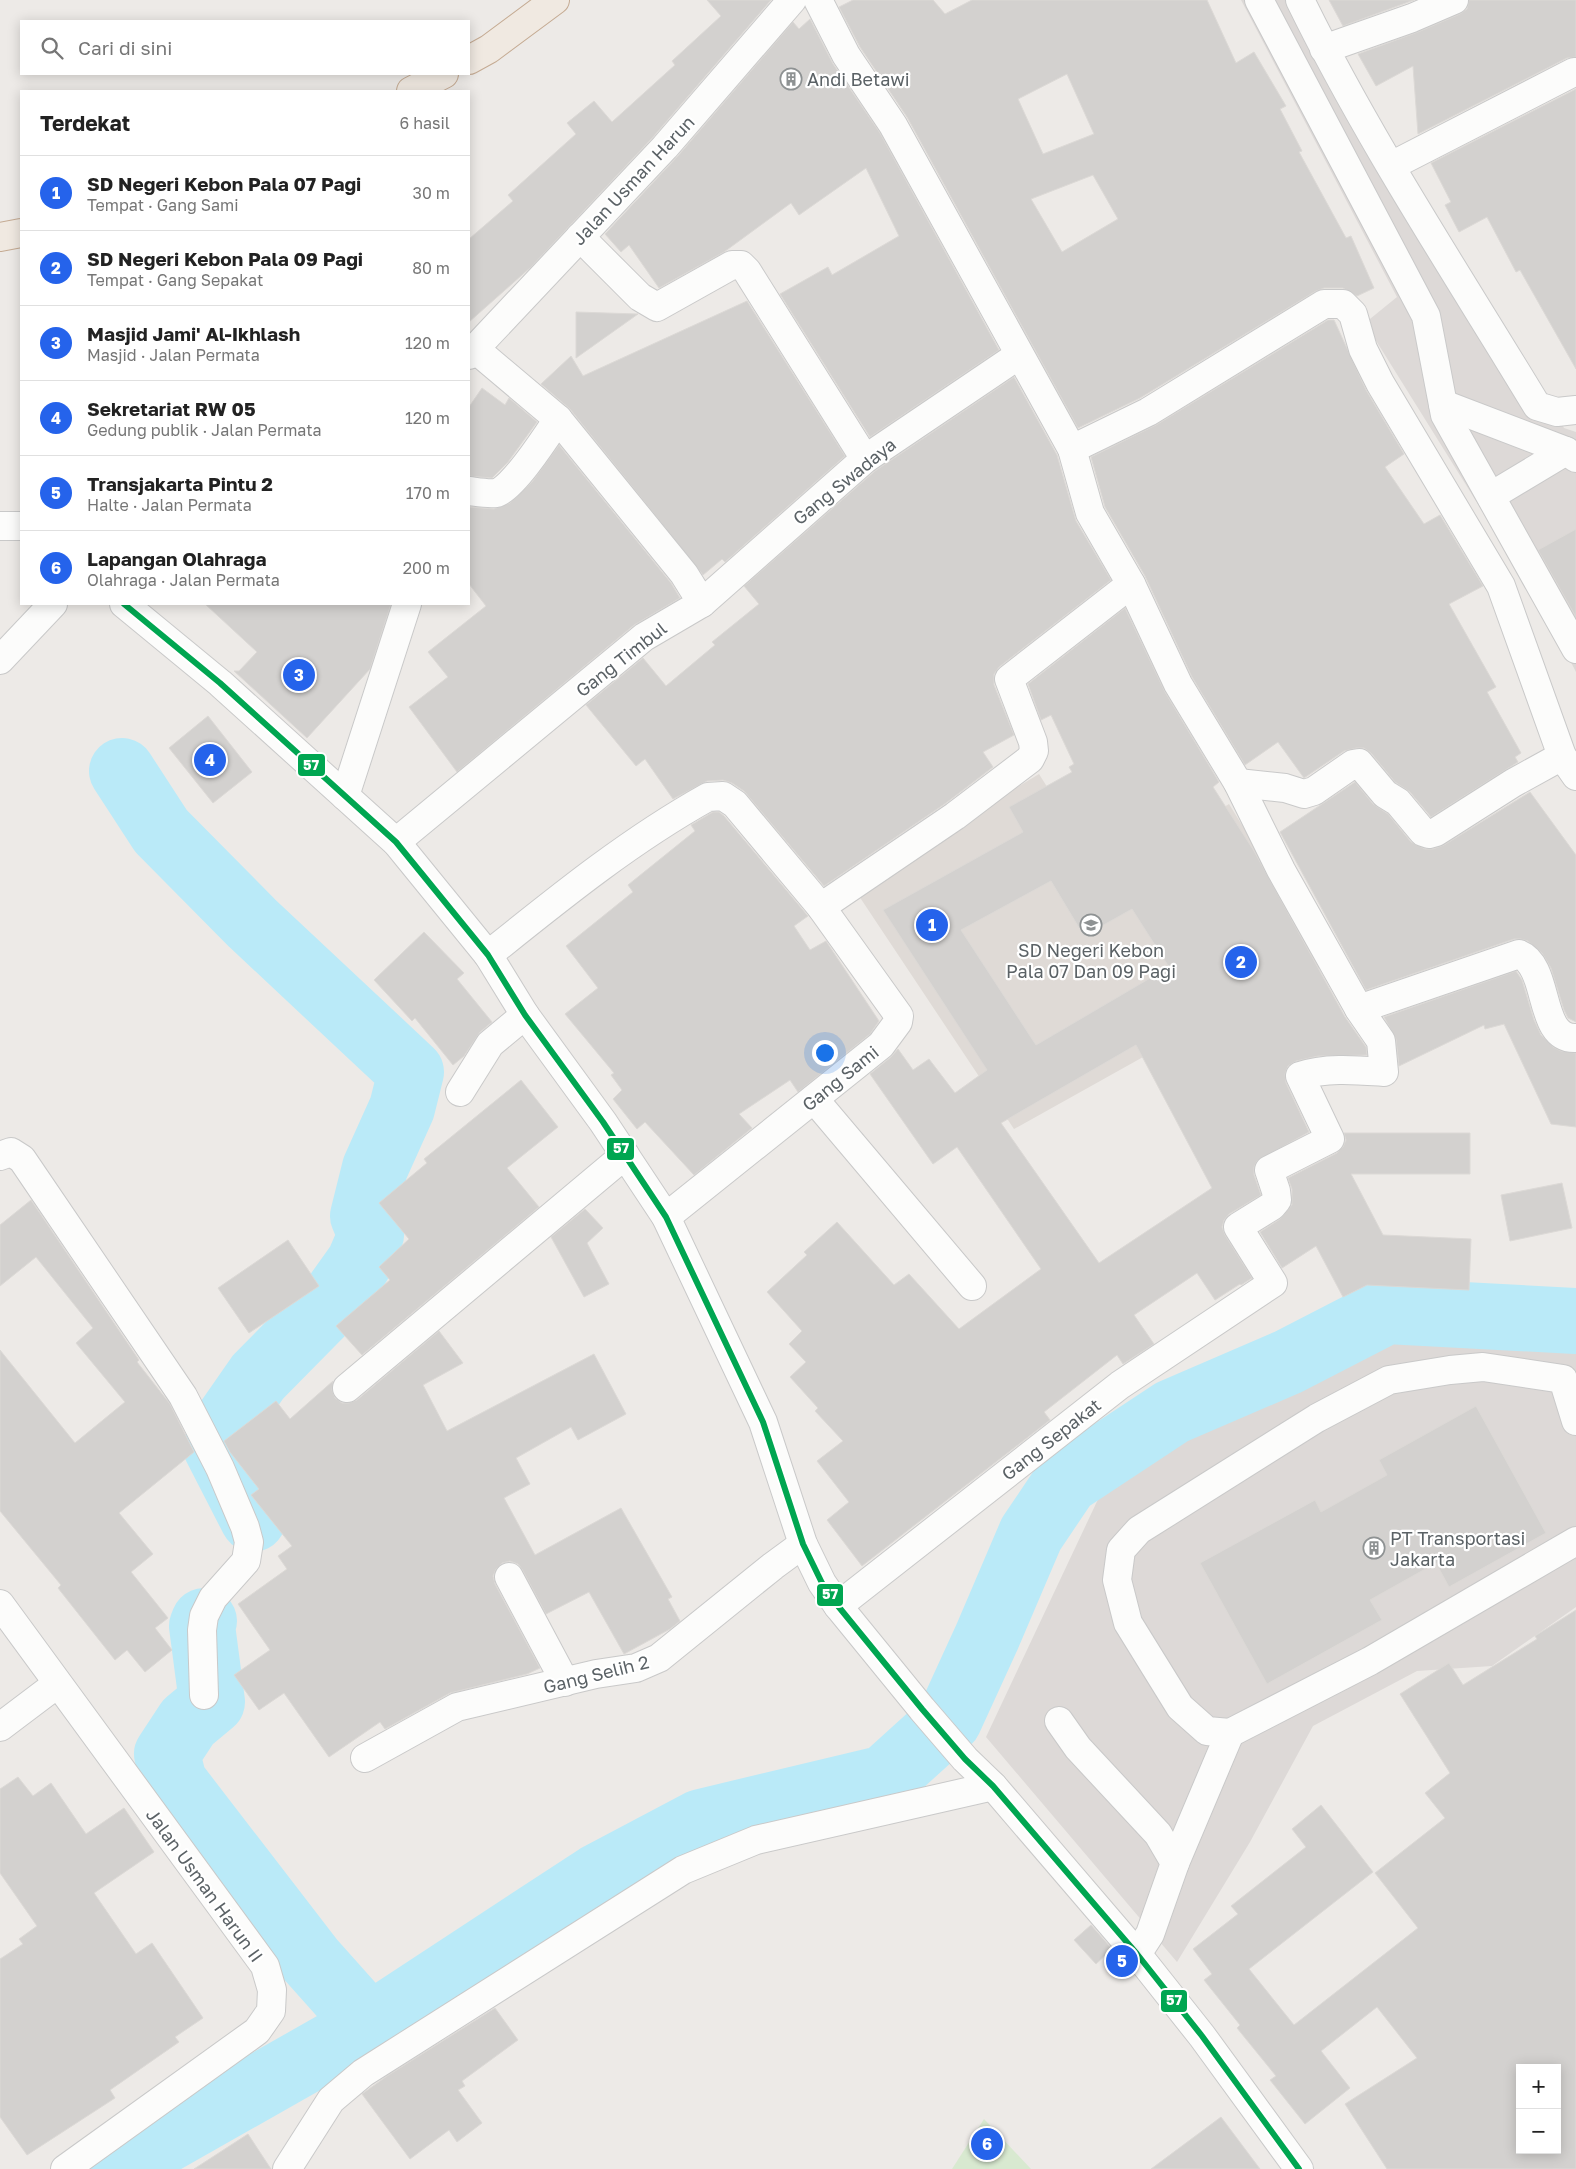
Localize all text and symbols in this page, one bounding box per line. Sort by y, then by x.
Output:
search box [20,20,470,75]
icon: search [38,34,66,62]
text: Cari di sini [78,36,172,59]
building icon: Andi Betawi [779,67,803,91]
place label: Andi Betawi [807,68,910,90]
text: Terdekat [40,110,130,136]
street label: Jalan Usman Harun [567,111,699,249]
text: 6 hasil [400,113,450,133]
text: SD Negeri Kebon Pala 07 Pagi [87,172,361,195]
text: 1 [52,183,60,203]
text: 30 m [413,183,450,203]
text: Tempat · Gang Sami [87,195,239,215]
text: SD Negeri Kebon Pala 09 Pagi [87,247,363,270]
text: 2 [51,258,61,278]
text: 80 m [412,258,450,278]
text: Tempat · Gang Sepakat [87,270,263,290]
text: Masjid Jami' Al-Ikhlash [87,322,300,345]
text: 3 [51,333,61,353]
text: 120 m [405,333,450,353]
text: Masjid · Jalan Permata [87,345,260,365]
text: Sekretariat RW 05 [87,397,256,420]
text: 4 [51,408,61,428]
text: 120 m [405,408,450,428]
text: Gedung publik · Jalan Permata [87,420,322,440]
street label: Gang Swadaya [788,433,900,529]
text: Transjakarta Pintu 2 [87,472,273,495]
text: 5 [51,483,61,503]
text: 170 m [406,483,450,503]
text: Halte · Jalan Permata [87,495,252,515]
text: Lapangan Olahraga [87,547,267,570]
text: 6 [51,558,61,578]
text: 200 m [403,558,450,578]
text: Olahraga · Jalan Permata [87,570,280,590]
street label: Gang Timbul [571,617,671,701]
pin: 3 [283,656,315,694]
pin: 4 [194,741,226,779]
line badge: 57 [297,753,326,777]
text: 57 [303,756,319,773]
pin: 1 [916,906,948,944]
school or university icon: SD Negeri Kebon Pala 07 Dan 09 Pagi [1079,913,1103,937]
place label: SD Negeri Kebon Pala 07 Dan 09 Pagi [1006,939,1176,982]
pin: 2 [1225,943,1257,981]
your location [812,1040,838,1066]
street label: Gang Sami [797,1041,883,1115]
line badge: 57 [606,1137,635,1161]
text: 57 [613,1139,629,1156]
street label: Gang Sepakat [997,1393,1105,1485]
place label: PT Transportasi Jakarta [1390,1527,1525,1570]
building icon: PT Transportasi Jakarta [1362,1536,1386,1560]
line badge: 57 [816,1583,844,1607]
text: 57 [822,1585,838,1602]
street label: Gang Selih 2 [541,1650,651,1698]
street label: Jalan Usman Harun II [142,1804,268,1966]
pin: 5 [1106,1942,1138,1980]
line badge: 57 [1160,1989,1188,2013]
text: 57 [1166,1991,1182,2008]
map controls [1516,2064,1561,2154]
button: + [1516,2064,1561,2109]
button: − [1516,2109,1561,2154]
pin: 6 [971,2125,1003,2163]

